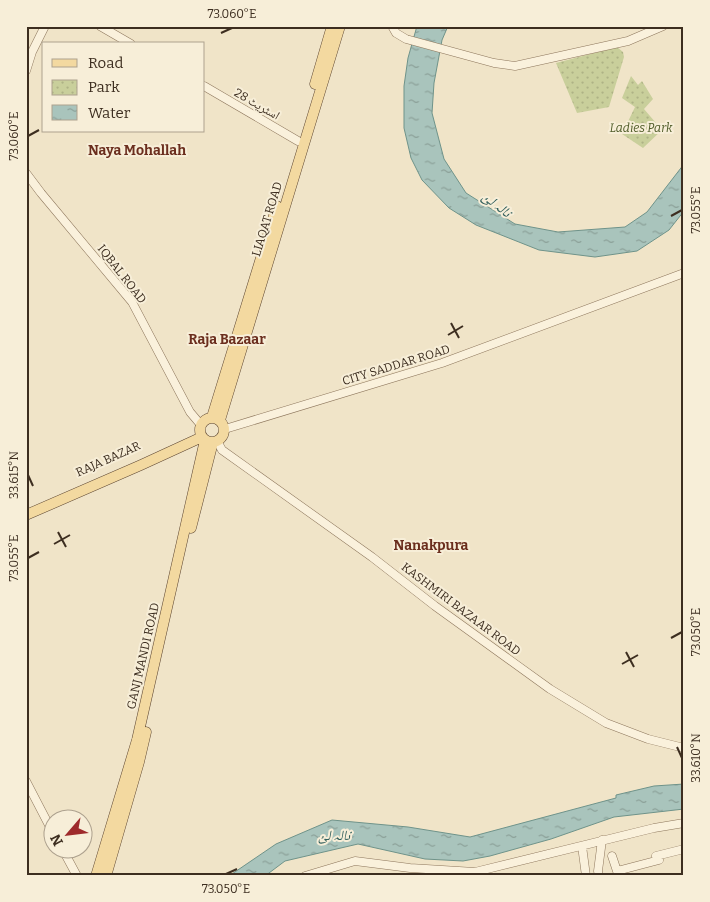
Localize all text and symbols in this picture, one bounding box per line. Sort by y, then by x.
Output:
text: 73.060°E [208,7,256,21]
legend [42,42,205,132]
text: Road [88,54,123,72]
text: Park [88,78,120,96]
street label: اسٹریٹ 28 [232,85,282,123]
text: Water [88,104,131,122]
text: 73.060°E [7,112,21,160]
park label: Ladies Park [610,121,673,135]
district label: Naya Mohallah [88,142,186,159]
street label: LIAQAT ROAD [249,180,285,258]
text: 73.055°E [689,186,703,234]
water label: نالہ لئ [479,188,516,222]
street label: IQBAL ROAD [95,242,149,306]
district label: Raja Bazaar [188,331,266,348]
street label: CITY SADDAR ROAD [340,342,452,388]
street label: RAJA BAZAR [74,439,142,479]
text: 33.615°N [7,451,21,499]
text: 73.055°E [7,534,21,582]
district label: Nanakpura [394,537,469,554]
street label: KASHMIRI BAZAAR ROAD [399,560,523,658]
street label: GANJ MANDI ROAD [124,601,162,711]
text: 73.050°E [689,608,703,656]
text: 33.610°N [689,733,703,783]
north arrow [42,810,92,860]
water label: نالہ لئ [318,827,352,844]
text: N [47,831,67,849]
text: 73.050°E [202,882,250,896]

